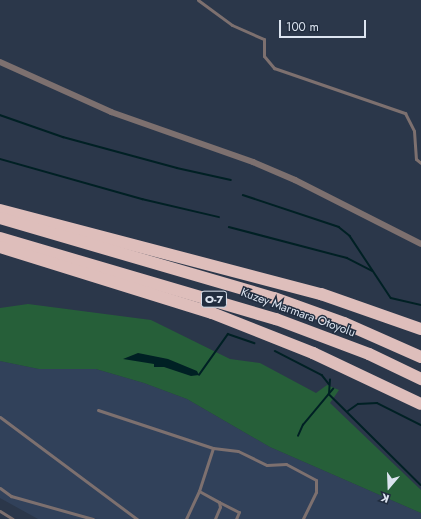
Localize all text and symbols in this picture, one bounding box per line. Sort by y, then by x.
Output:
scale bar [281,12,368,38]
text: 100 m [286,18,319,36]
street label: Kuzey Marmara Otoyolu [239,286,357,340]
road number: O-7 [200,290,228,308]
north arrow [369,467,409,507]
text: K [379,490,391,507]

